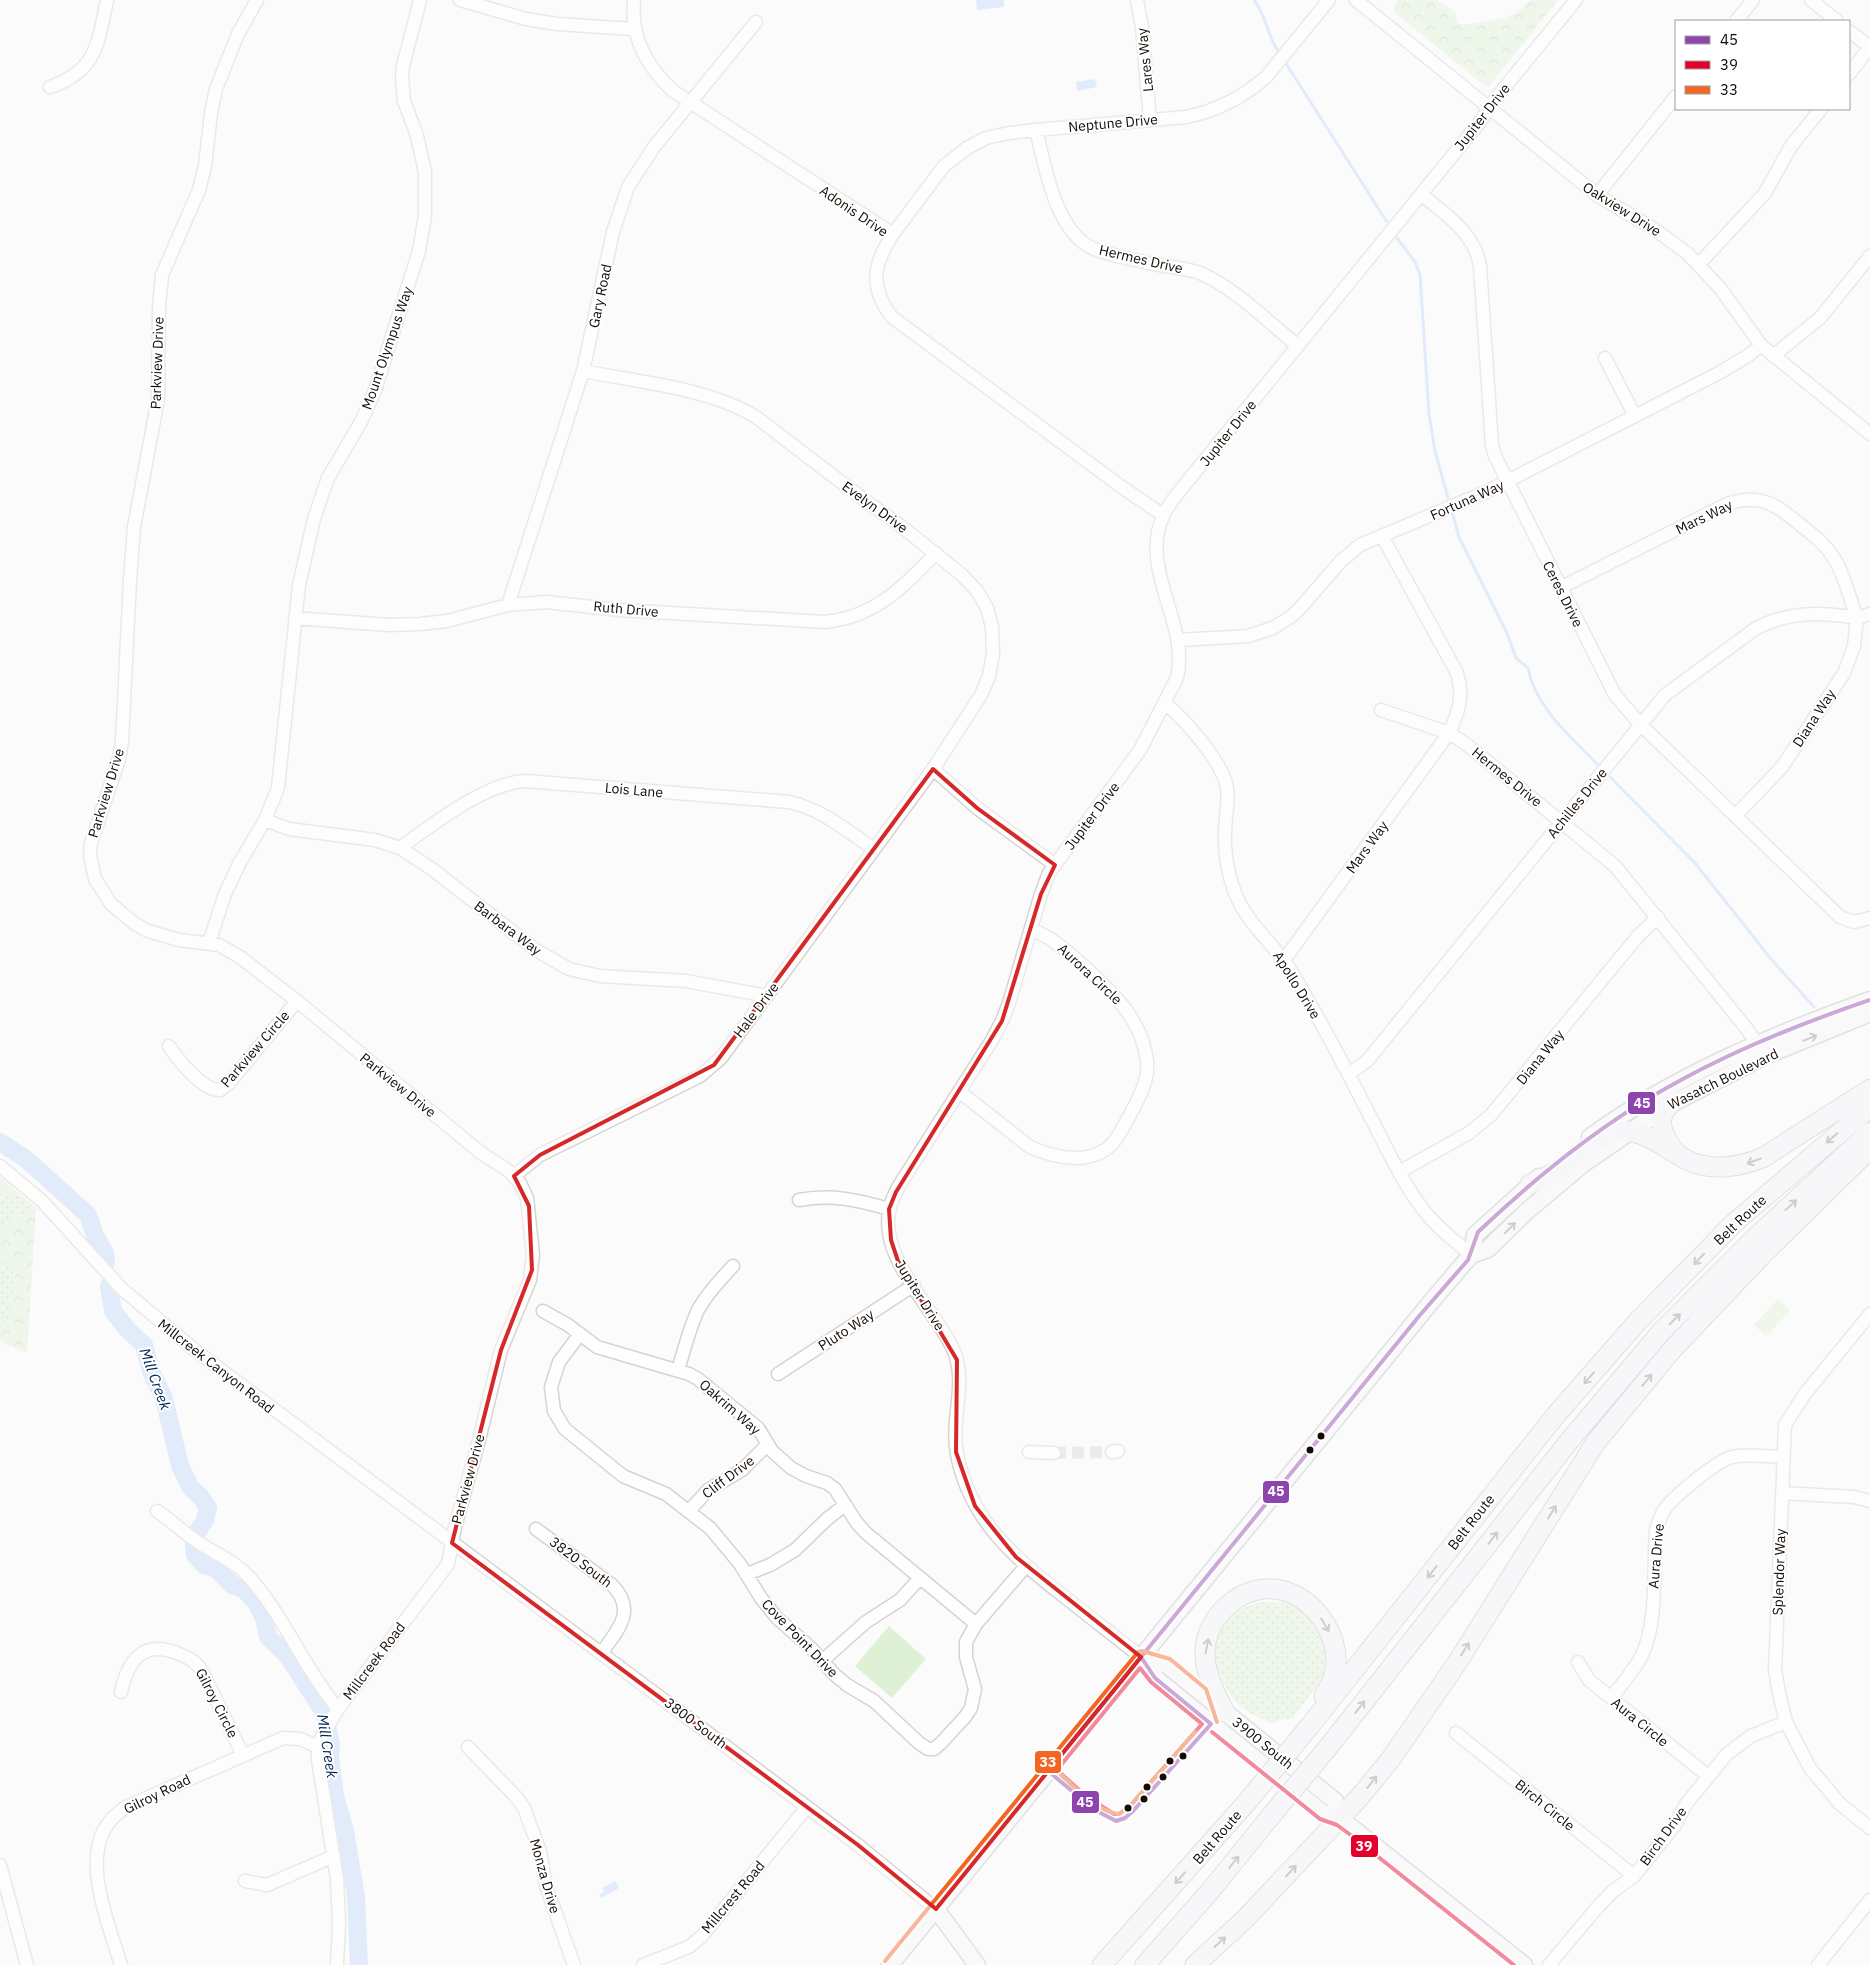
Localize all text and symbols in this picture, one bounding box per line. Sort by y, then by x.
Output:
legend [1675,20,1850,110]
street label: Lares Way [1133,27,1157,93]
text: 45 [1720,30,1738,49]
text: 39 [1720,55,1738,74]
street label: Jupiter Drive [1450,80,1514,154]
text: 33 [1720,80,1738,99]
street label: Neptune Drive [1067,110,1159,136]
street label: Oakview Drive [1579,178,1665,240]
street label: Adonis Drive [816,181,892,241]
street label: Hermes Drive [1097,241,1185,277]
street label: Gary Road [584,262,616,330]
street label: Mount Olympus Way [357,284,417,412]
street label: Parkview Drive [146,316,168,410]
street label: Jupiter Drive [1196,396,1260,470]
street label: Fortuna Way [1427,476,1507,524]
street label: Evelyn Drive [839,477,912,537]
street label: Mars Way [1673,496,1735,538]
street label: Ceres Drive [1539,558,1587,630]
street label: Ruth Drive [593,597,660,621]
street label: Diana Way [1789,685,1839,751]
street label: Hermes Drive [1468,743,1546,811]
street label: Parkview Drive [84,746,128,840]
street label: Achilles Drive [1543,764,1611,842]
street label: Lois Lane [604,778,664,802]
street label: Jupiter Drive [1061,778,1124,853]
street label: Mars Way [1342,817,1392,877]
street label: Barbara Way [471,897,545,959]
street label: Aurora Circle [1054,940,1126,1009]
street label: Apollo Drive [1269,948,1325,1022]
street label: Hale Drive [729,979,783,1041]
street label: Parkview Circle [217,1007,293,1091]
street label: Diana Way [1512,1026,1568,1088]
one-way arrow [1802,1033,1817,1042]
street label: Wasatch Boulevard [1665,1044,1781,1114]
street label: Parkview Drive [356,1049,440,1121]
line badge: 45 [1627,1091,1656,1115]
text: 45 [1634,1094,1650,1112]
one-way arrow [1826,1132,1839,1143]
one-way arrow [1747,1157,1762,1166]
street label: Belt Route [1710,1191,1770,1249]
one-way arrow [1785,1199,1797,1211]
one-way arrow [1504,1222,1516,1234]
one-way arrow [1693,1252,1705,1265]
street label: Jupiter Drive [891,1256,949,1334]
street label: Pluto Way [815,1305,877,1355]
one-way arrow [1669,1312,1681,1325]
street label: Millcreek Canyon Road [154,1315,278,1417]
water label: Mill Creek [135,1345,176,1413]
one-way arrow [1583,1371,1594,1384]
one-way arrow [1641,1374,1652,1387]
street label: Oakrim Way [696,1375,764,1439]
unlabelled marker [1316,1431,1326,1441]
street label: Parkview Drive [447,1432,489,1526]
unlabelled marker [1305,1445,1315,1455]
street label: Cliff Drive [698,1451,758,1503]
line badge: 45 [1262,1480,1290,1504]
text: 45 [1268,1482,1284,1500]
street label: Belt Route [1444,1490,1499,1553]
one-way arrow [1547,1505,1557,1519]
street label: Aura Drive [1644,1522,1668,1589]
street label: Splendor Way [1768,1528,1790,1616]
one-way arrow [1488,1532,1499,1545]
street label: 3820 South [546,1533,616,1591]
one-way arrow [1426,1565,1437,1578]
street label: Cove Point Drive [758,1595,842,1681]
one-way arrow [1321,1617,1331,1631]
street label: Millcreek Road [339,1619,409,1703]
one-way arrow [1202,1638,1212,1654]
one-way arrow [1461,1643,1471,1657]
street label: Gilroy Circle [192,1665,242,1741]
street label: Aura Circle [1608,1693,1673,1751]
street label: 3800 South [661,1694,731,1752]
one-way arrow [1355,1701,1366,1714]
water label: Mill Creek [313,1713,342,1780]
street label: 3900 South [1229,1713,1297,1773]
line badge: 33 [1034,1750,1062,1774]
unlabelled marker [1178,1751,1188,1761]
text: 33 [1040,1753,1056,1771]
unlabelled marker [1165,1756,1175,1766]
street label: Gilroy Road [121,1770,193,1818]
unlabelled marker [1158,1772,1168,1782]
street label: Birch Circle [1511,1775,1579,1835]
one-way arrow [1367,1776,1378,1789]
unlabelled marker [1142,1782,1152,1792]
line badge: 45 [1071,1790,1100,1814]
text: 45 [1077,1793,1093,1811]
unlabelled marker [1139,1794,1149,1804]
unlabelled marker [1123,1803,1133,1813]
street label: Birch Drive [1636,1803,1691,1869]
street label: Belt Route [1189,1806,1246,1868]
line badge: 39 [1350,1834,1379,1858]
street label: Monza Drive [526,1837,564,1916]
text: 39 [1356,1837,1372,1855]
one-way arrow [1229,1855,1240,1868]
street label: Millcrest Road [697,1857,769,1937]
one-way arrow [1285,1865,1297,1877]
one-way arrow [1175,1872,1186,1885]
one-way arrow [1213,1936,1226,1948]

